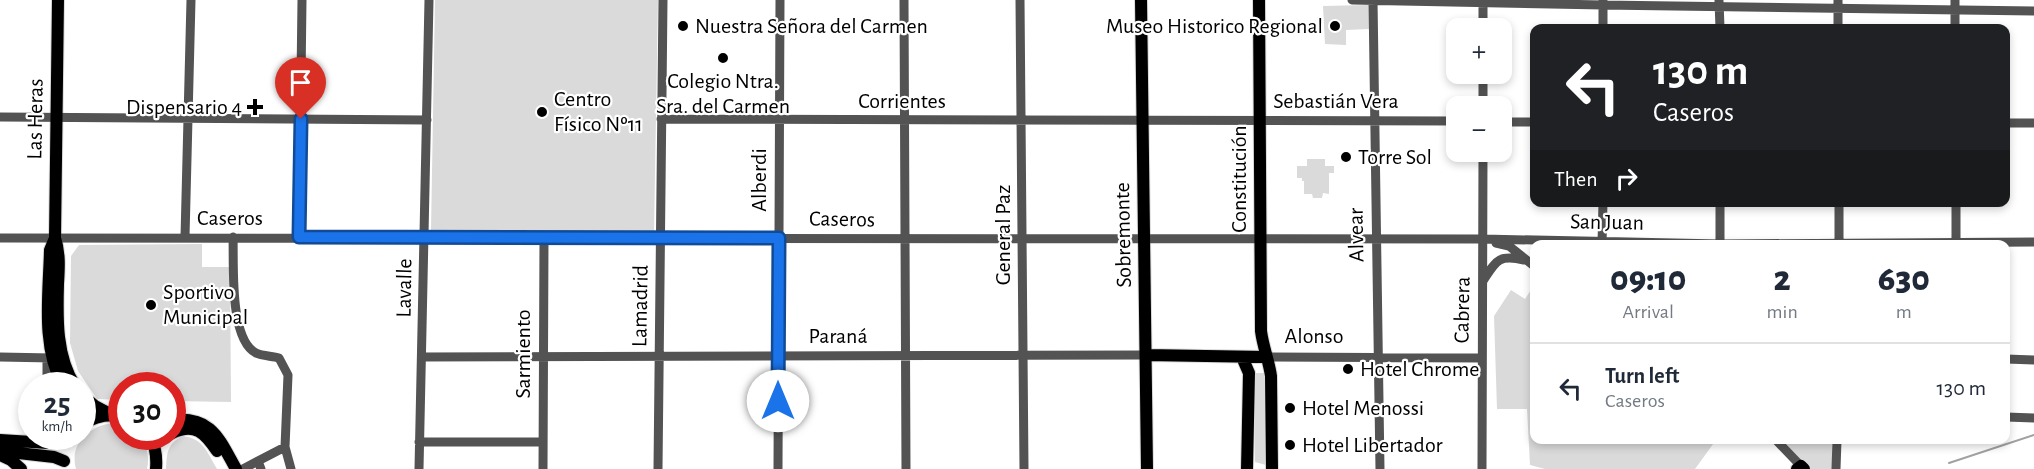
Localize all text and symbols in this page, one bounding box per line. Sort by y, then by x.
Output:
place label: Nuestra Señora del Carmen [695,15,928,37]
place label: Museo Historico Regional [1106,15,1323,37]
map controls [1446,18,1512,162]
button: + [1446,18,1512,84]
marker: Nuestra Señora del Carmen [676,19,690,33]
marker: Museo Historico Regional [1328,19,1342,33]
icon: left [1554,48,1632,126]
text: 130 m [1653,50,1748,92]
marker: Colegio Ntra. Sra. del Carmen [716,51,730,65]
pin [275,57,326,119]
icon: arrive [284,66,317,99]
place label: Colegio Ntra. Sra. del Carmen [656,70,790,117]
street label: Las Heras [23,78,47,160]
place label: Centro Físico Nº11 [554,88,643,135]
street label: Corrientes [858,90,946,112]
street label: Sebastián Vera [1273,90,1399,112]
place label: Dispensario 4 [126,96,242,118]
button: − [1446,96,1512,162]
marker: Dispensario 4 [246,98,264,116]
text: Caseros [1653,99,1734,126]
marker: Centro Físico Nº11 [535,105,549,119]
street label: Constitución [1228,125,1250,233]
place label: Torre Sol [1358,146,1432,168]
street label: Alberdi [748,148,770,212]
marker: Torre Sol [1339,150,1353,164]
icon: right [1610,162,1643,195]
text: Then [1554,168,1598,190]
street label: Sobremonte [1111,182,1135,288]
street label: General Paz [992,185,1014,285]
street label: Caseros [197,207,263,229]
street label: Caseros [809,207,875,231]
street label: Alvear [1345,208,1367,262]
street label: San Juan [1570,210,1644,234]
street label: Lavalle [392,258,416,318]
text: 09:10 [1610,261,1686,297]
text: 2 [1774,261,1791,297]
text: 630 [1878,261,1930,297]
street label: Lamadrid [628,265,652,347]
street label: Cabrera [1450,276,1474,344]
place label: Sportivo Municipal [163,281,248,328]
marker: Sportivo Municipal [144,298,158,312]
text: Arrival [1623,302,1674,322]
text: min [1767,302,1798,322]
text: m [1896,302,1912,322]
street label: Sarmiento [512,310,534,398]
street label: Paraná [808,325,868,347]
street label: Alonso [1284,325,1344,347]
place label: Hotel Chrome [1360,358,1479,380]
marker: Hotel Chrome [1341,362,1355,376]
text: Turn left [1605,365,1679,387]
position arrow [746,369,810,433]
speed limit sign: 30 [108,372,186,450]
icon: left [1554,372,1587,405]
text: 130 m [1937,377,1986,399]
text: 25 [43,389,71,419]
text: Caseros [1605,391,1665,411]
place label: Hotel Menossi [1302,397,1424,419]
marker: Hotel Menossi [1283,401,1297,415]
text: km/h [42,419,72,434]
place label: Hotel Libertador [1302,434,1443,456]
marker: Hotel Libertador [1283,438,1297,452]

